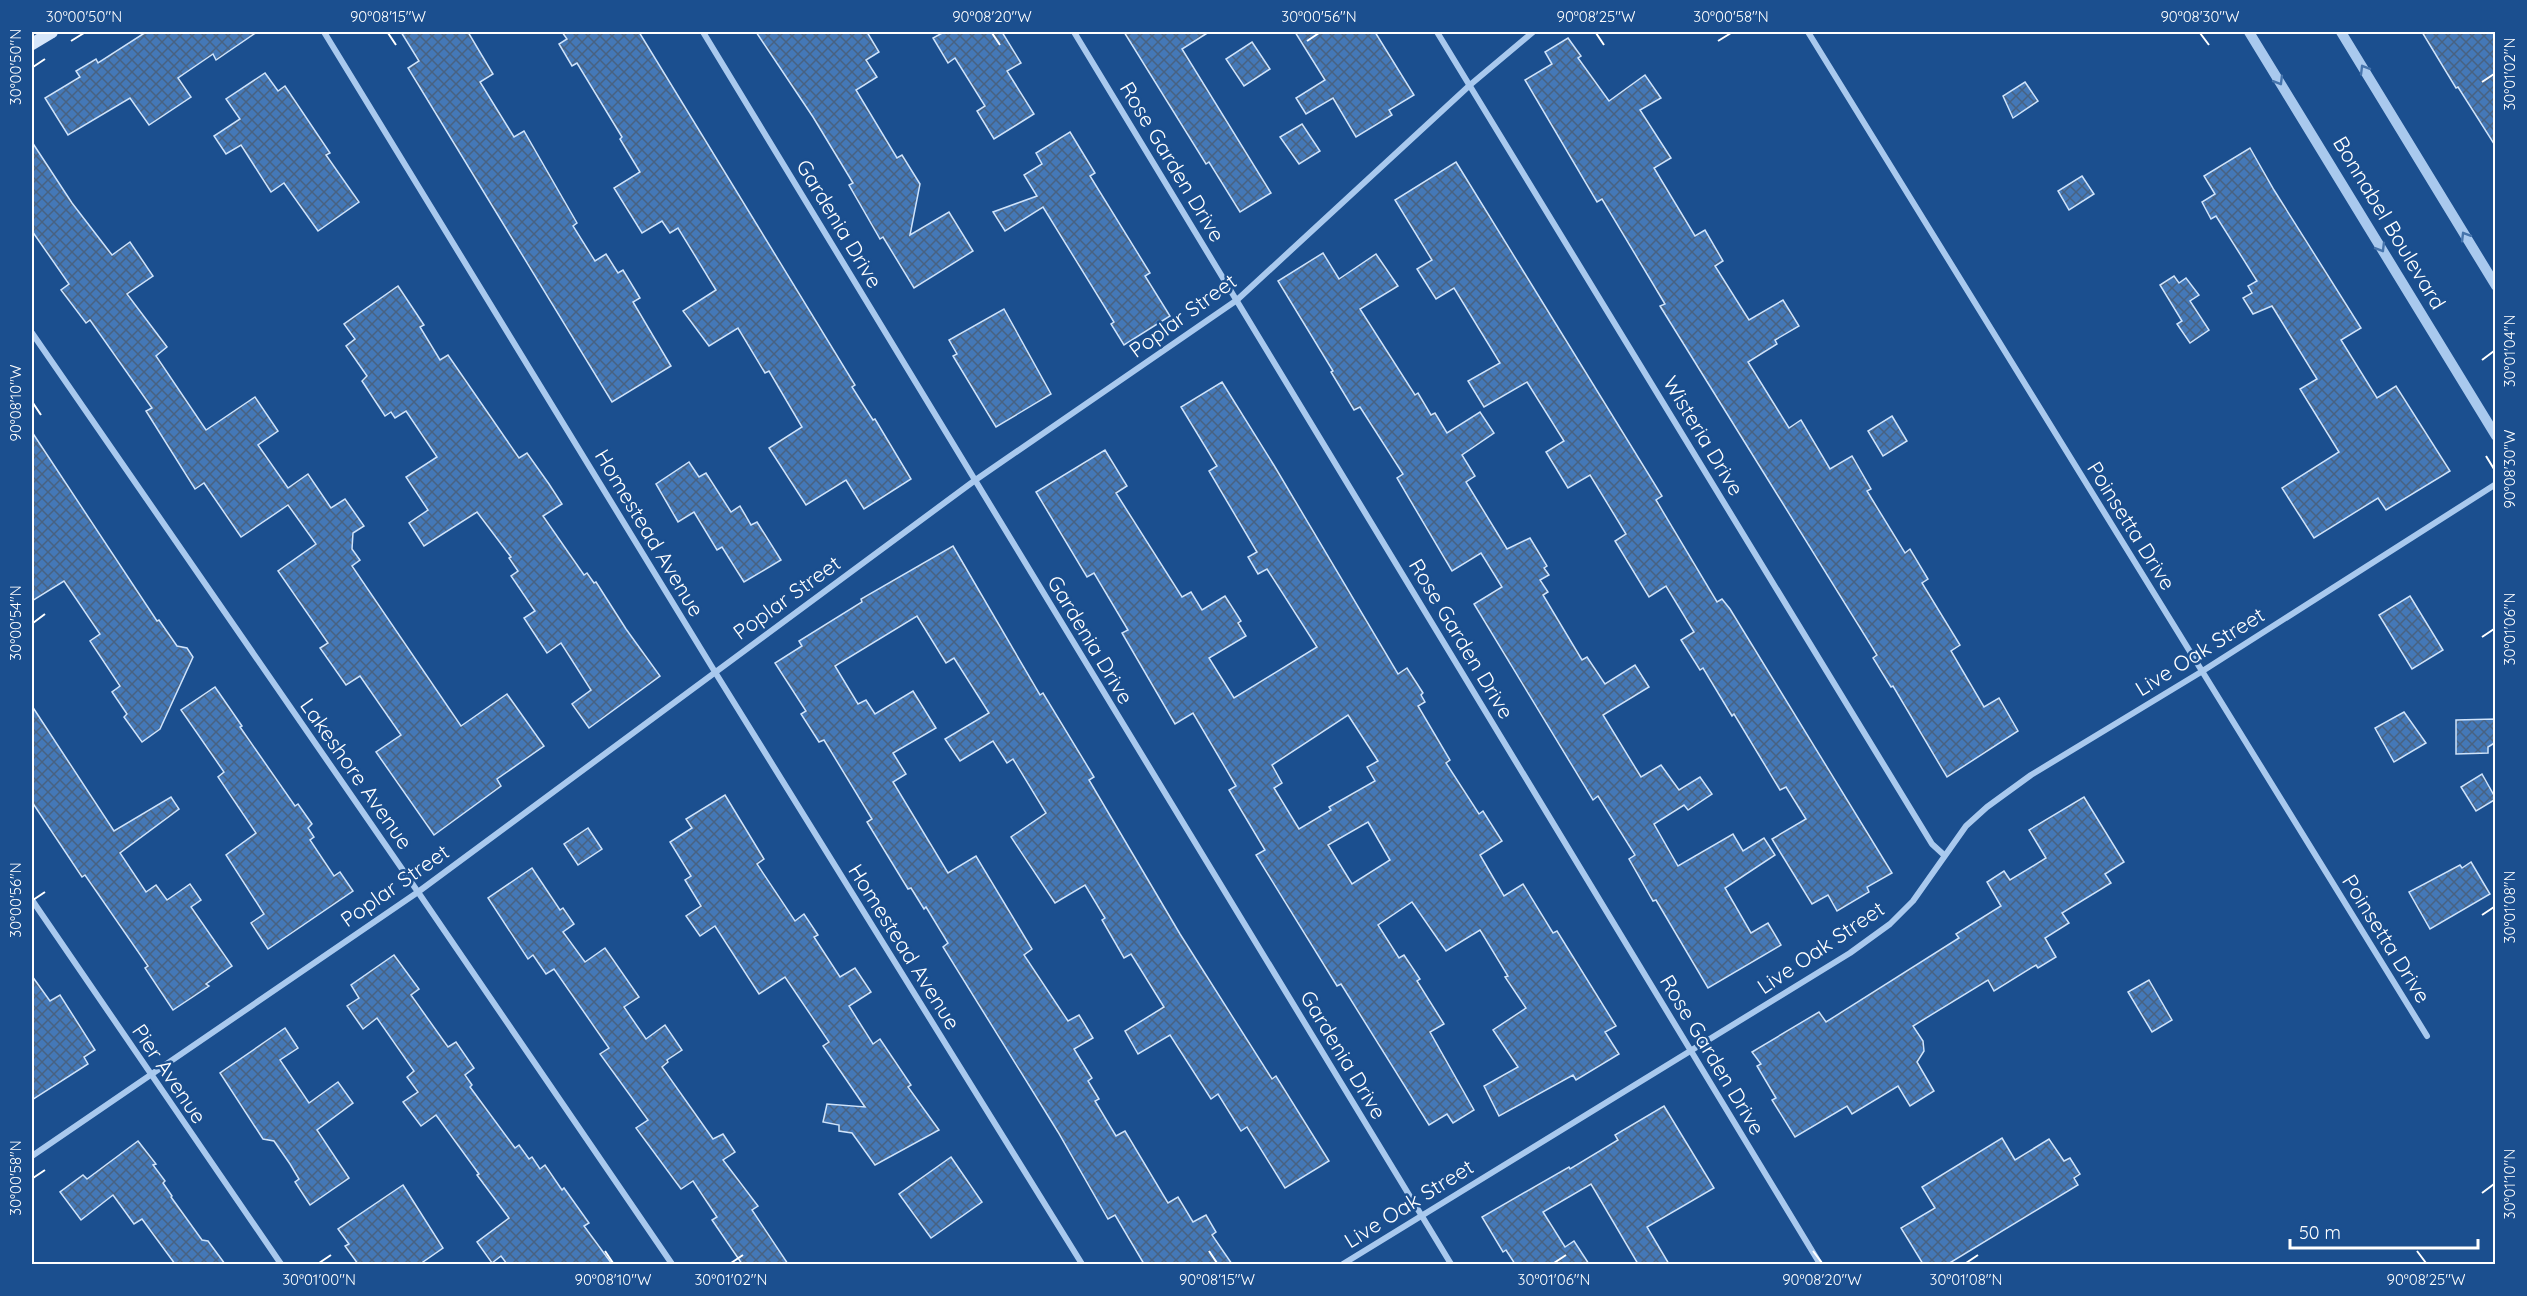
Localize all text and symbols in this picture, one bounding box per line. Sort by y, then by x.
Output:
text: 30°00'50"N [46,7,122,26]
text: 90°08'15"W [350,7,427,26]
text: 90°08'20"W [952,7,1032,26]
text: 30°00'56"N [1281,7,1357,26]
text: 90°08'25"W [1557,7,1636,26]
text: 30°00'58"N [1693,7,1769,26]
text: 90°08'30"W [2160,7,2240,26]
text: 30°00'50"N [6,29,25,105]
text: 30°01'02"N [2500,37,2519,111]
one-way arrow [2359,65,2371,75]
one-way arrow [2272,75,2284,85]
street label: Rose Garden Drive [1115,77,1231,246]
street label: Bonnabel Boulevard [2328,131,2452,314]
street label: Gardenia Drive [791,154,888,293]
one-way arrow [2461,232,2473,242]
one-way arrow [2373,242,2385,252]
street label: Poplar Street [1124,268,1241,363]
text: 30°01'04"N [2500,315,2519,387]
text: 90°08'10"W [6,364,25,441]
street label: Wisteria Drive [1658,371,1750,500]
text: 90°08'30"W [2500,429,2519,509]
street label: Homestead Avenue [590,444,710,621]
street label: Poinsetta Drive [2082,456,2182,595]
street label: Poplar Street [728,550,845,645]
street label: Rose Garden Drive [1404,554,1520,723]
street label: Gardenia Drive [1042,570,1139,709]
text: 30°00'54"N [6,585,25,661]
text: 30°01'06"N [2500,593,2519,665]
street label: Live Oak Street [2130,601,2269,701]
street label: Lakeshore Avenue [295,693,419,854]
street label: Poplar Street [335,838,454,932]
street label: Homestead Avenue [843,859,966,1034]
text: 30°00'56"N [6,862,25,938]
street label: Poinsetta Drive [2337,869,2437,1008]
text: 30°01'08"N [2500,871,2519,943]
street label: Live Oak Street [1752,895,1889,999]
street label: Rose Garden Drive [1655,970,1771,1139]
street label: Gardenia Drive [1295,985,1392,1124]
street label: Pier Avenue [127,1019,213,1128]
text: 30°00'58"N [6,1140,25,1216]
text: 30°01'10"N [2500,1149,2519,1219]
street label: Live Oak Street [1339,1153,1478,1253]
scale bar [2290,1212,2478,1250]
text: 50 m [2299,1221,2341,1244]
text: 30°01'00"N [282,1270,356,1289]
text: 90°08'10"W [575,1270,652,1289]
text: 30°01'02"N [694,1270,768,1289]
text: 90°08'15"W [1179,1270,1256,1289]
text: 30°01'06"N [1518,1270,1590,1289]
text: 90°08'20"W [1782,1270,1862,1289]
text: 30°01'08"N [1930,1270,2002,1289]
text: 90°08'25"W [2387,1270,2466,1289]

